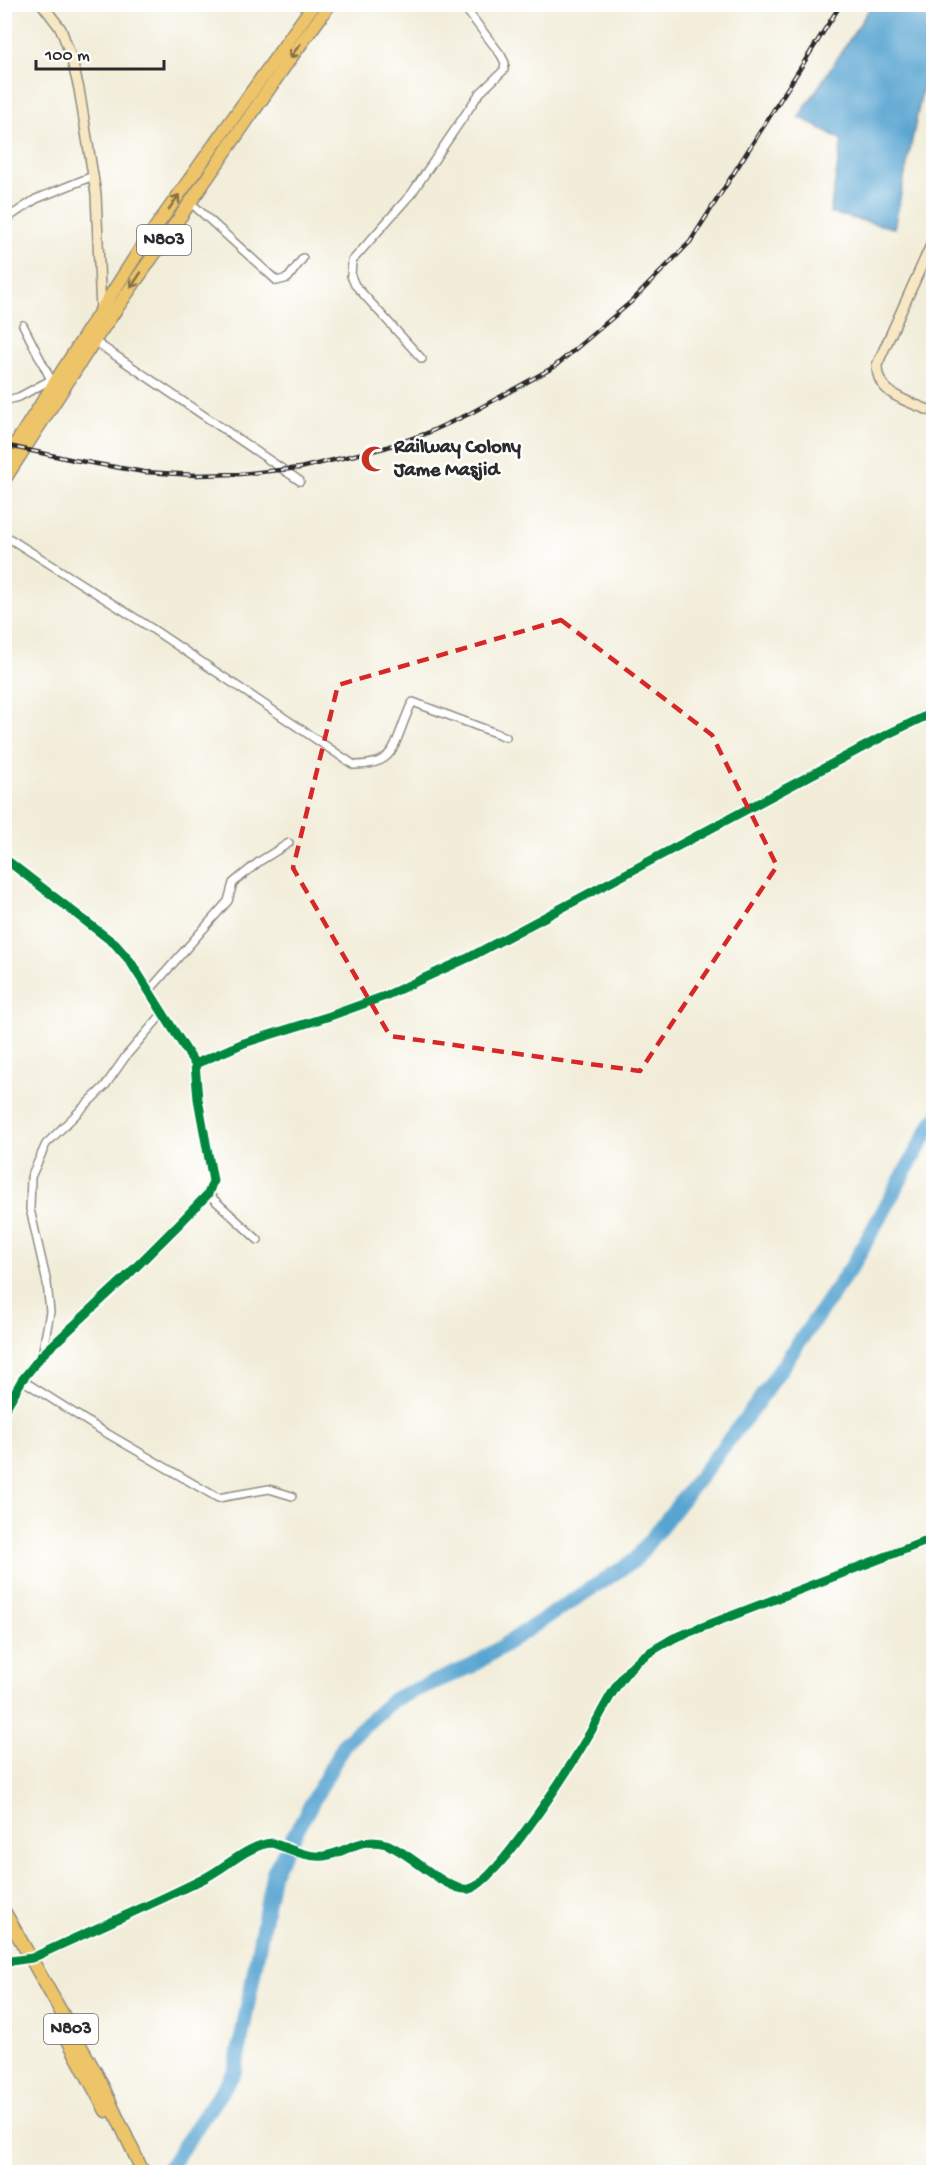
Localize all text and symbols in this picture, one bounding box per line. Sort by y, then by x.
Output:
scale bar [36,33,164,71]
one-way arrow [289,43,302,59]
text: 100 m [44,46,90,67]
one-way arrow [168,194,180,211]
road number: N803 [137,225,191,255]
one-way arrow [130,272,142,288]
place label: Railway Colony Jame Masjid [393,437,521,483]
mosque icon: Railway Colony Jame Masjid [359,444,389,474]
road number: N803 [44,2014,98,2044]

